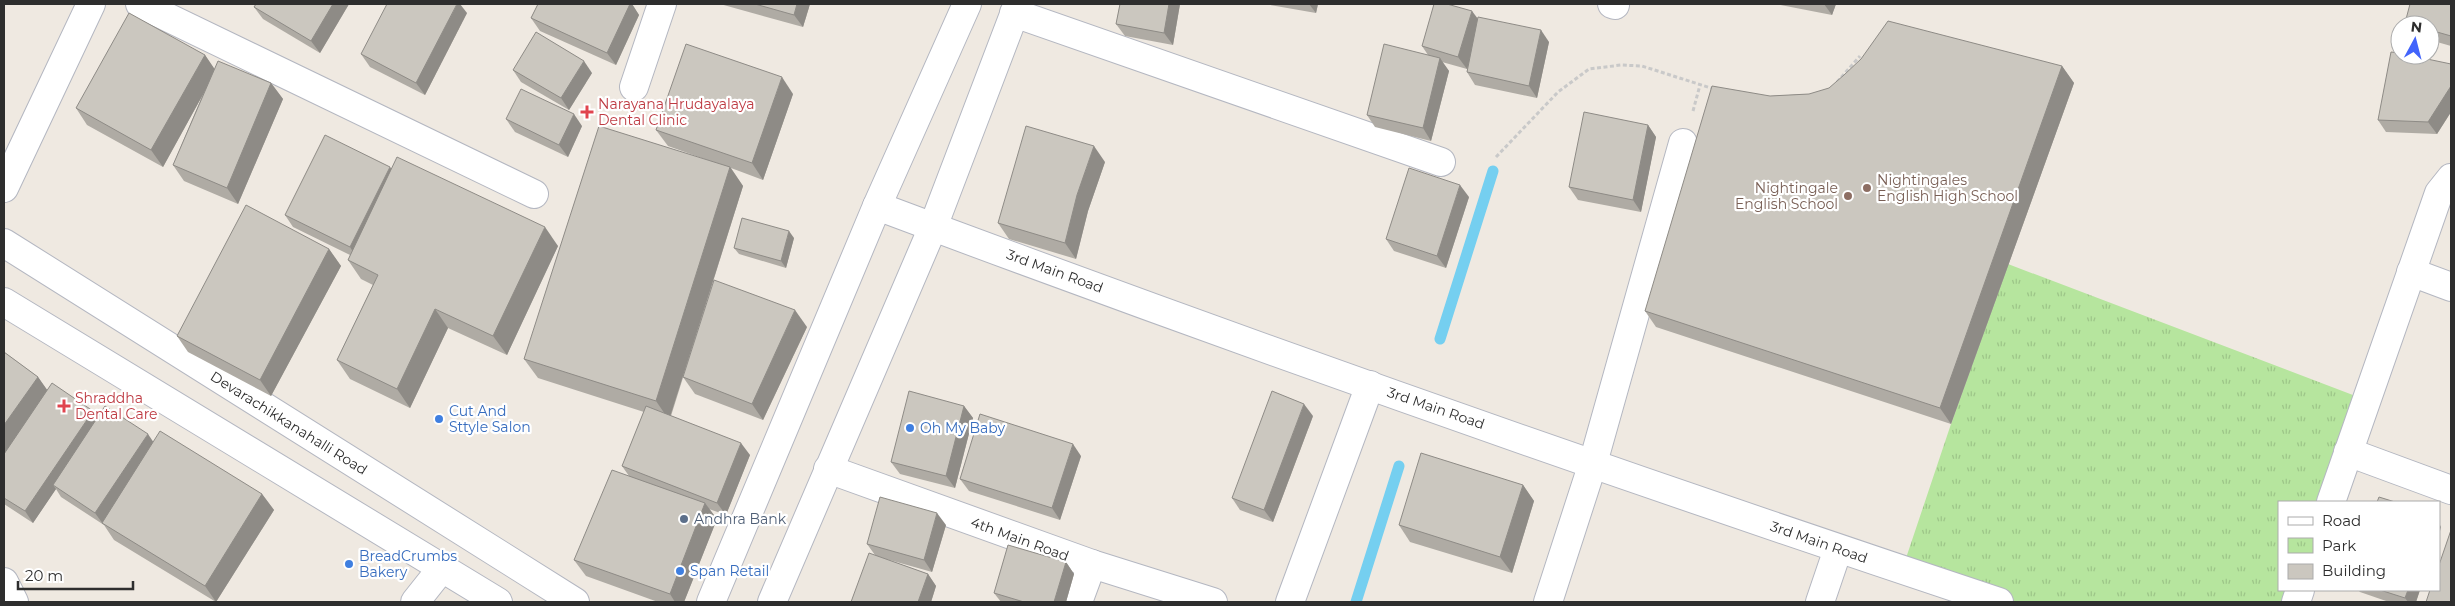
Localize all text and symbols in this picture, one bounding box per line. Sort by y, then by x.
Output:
north arrow [2390,15,2440,65]
text: N [2410,17,2423,37]
place label: Narayana Hrudayalaya Dental Clinic [598,95,754,129]
marker: Narayana Hrudayalaya Dental Clinic [580,105,594,119]
place label: Nightingales English High School [1877,171,2018,205]
place label: Nightingale English School [1735,179,1838,213]
marker: Nightingales English High School [1861,182,1873,194]
marker: Nightingale English School [1842,190,1854,202]
street label: 3rd Main Road [1004,245,1106,297]
street label: Devarachikkanahalli Road [207,367,371,479]
street label: 3rd Main Road [1385,383,1487,433]
place label: Shraddha Dental Care [75,389,158,423]
marker: Shraddha Dental Care [57,399,71,413]
place label: Cut And Sttyle Salon [449,402,531,436]
marker: Cut And Sttyle Salon [433,413,445,425]
place label: Oh My Baby [920,419,1006,437]
marker: Oh My Baby [904,422,916,434]
legend [2278,501,2440,591]
place label: Andhra Bank [694,510,787,528]
text: Road [2322,511,2361,530]
marker: Andhra Bank [678,513,690,525]
street label: 4th Main Road [968,513,1072,565]
street label: 3rd Main Road [1768,517,1870,567]
text: Park [2322,536,2356,555]
place label: BreadCrumbs Bakery [359,547,457,581]
scale bar [18,558,132,590]
marker: BreadCrumbs Bakery [343,558,355,570]
text: Building [2322,561,2386,580]
place label: Span Retail [690,562,769,580]
marker: Span Retail [674,565,686,577]
text: 20 m [25,566,63,585]

